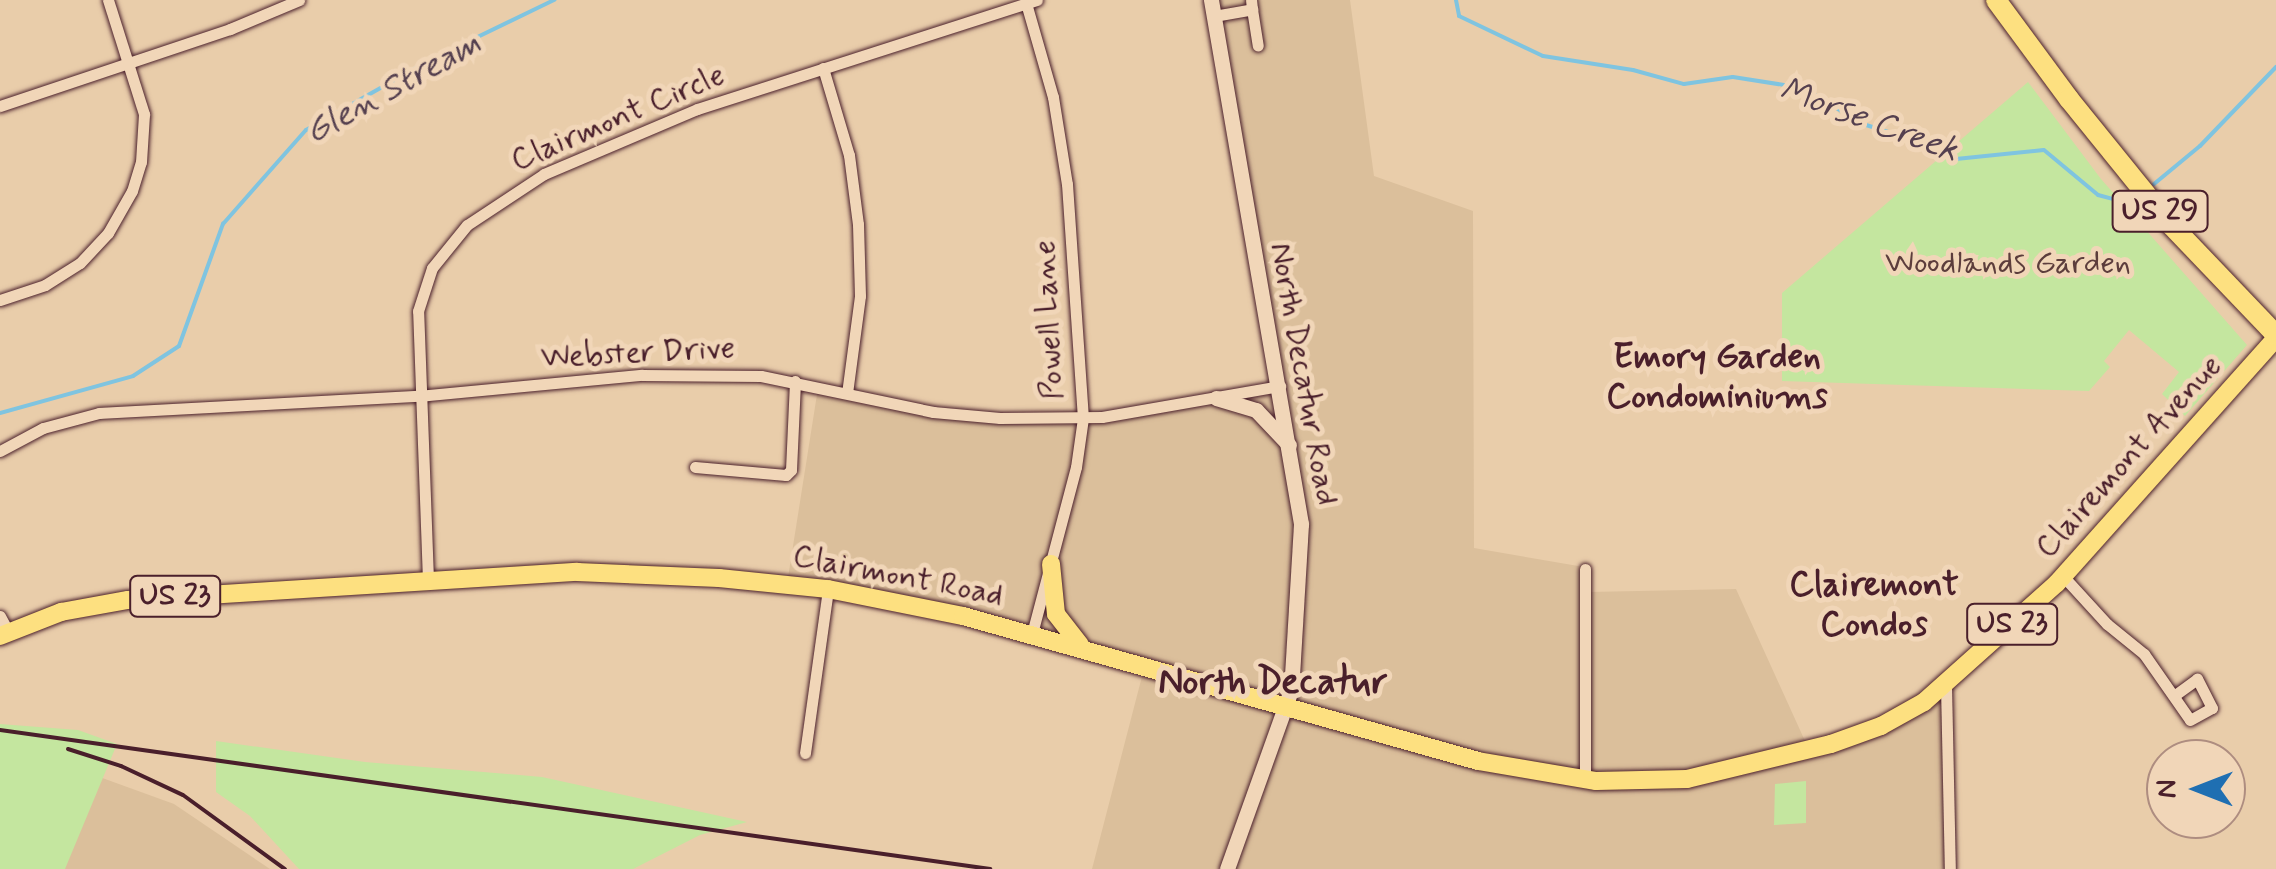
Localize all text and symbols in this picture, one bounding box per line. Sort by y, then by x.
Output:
water label: Glen Stream [298,22,488,154]
street label: Clairmont Circle [505,56,731,180]
water label: Morse Creek [1774,68,1964,172]
road number: US 29 [2110,186,2210,236]
street label: North Decatur Road [1261,240,1345,508]
street label: Powell Lane [1026,241,1072,399]
park label: Woodlands Garden [1885,244,2131,282]
street label: Webster Drive [541,329,735,377]
district label: Emory Garden Condominiums [1606,336,1828,418]
street label: Clairemont Avenue [2026,346,2232,568]
street label: Clairmont Road [790,537,1006,615]
district label: Clairemont Condos [1789,564,1959,646]
road number: US 23 [128,571,222,621]
road number: US 23 [1964,599,2060,649]
district label: North Decatur [1158,660,1388,706]
north arrow [2146,739,2246,839]
text: N [2149,780,2186,798]

